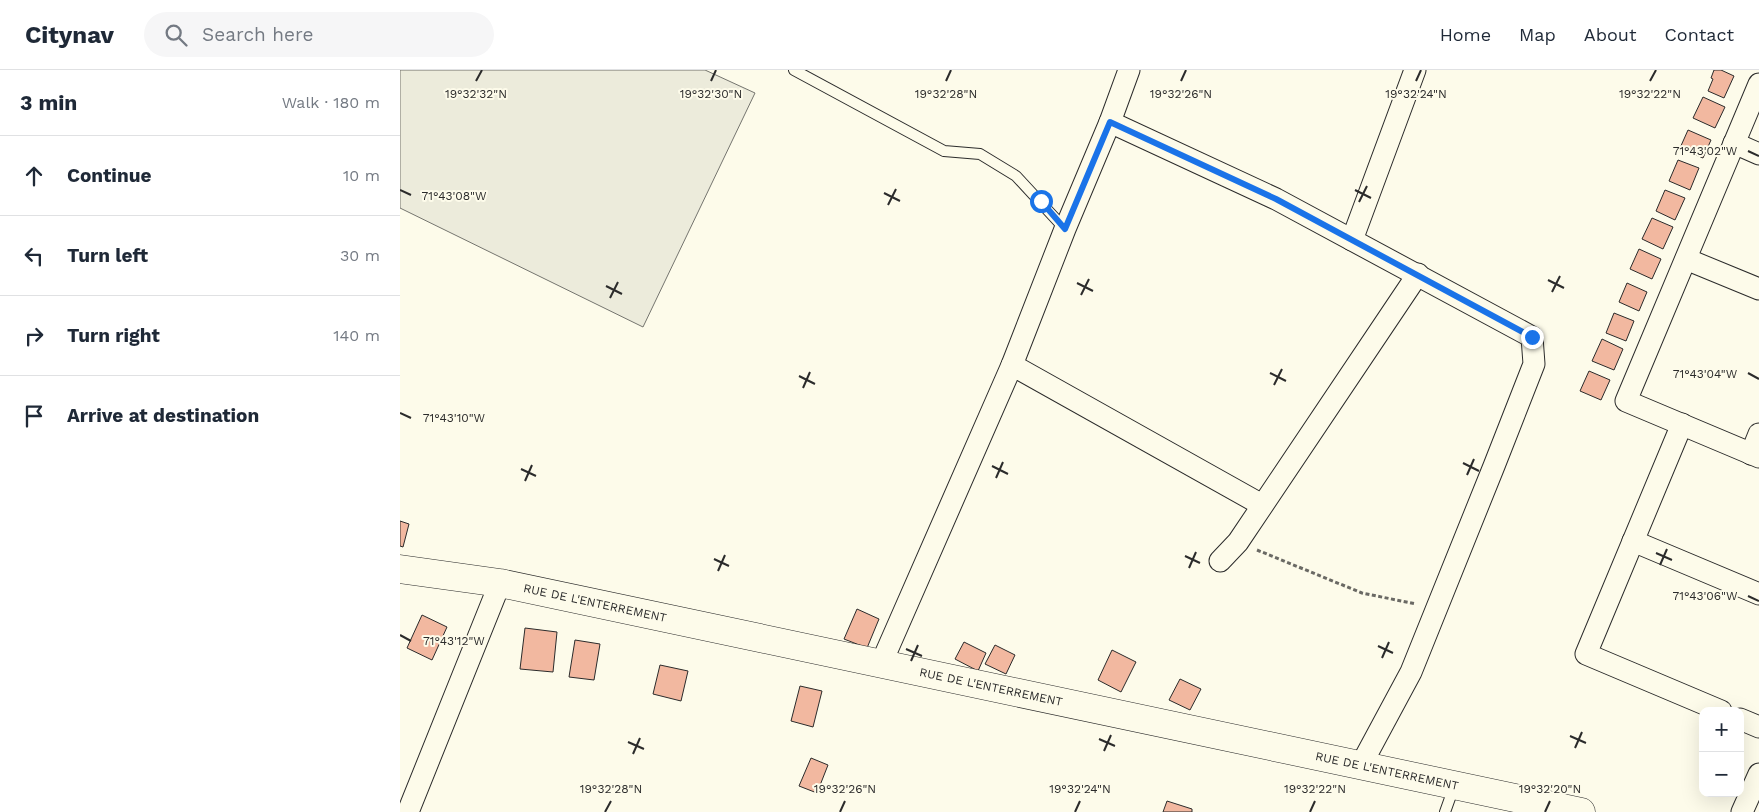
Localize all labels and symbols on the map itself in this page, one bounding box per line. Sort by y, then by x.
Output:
text: 19°32'32"N [445,87,507,101]
text: 19°32'30"N [680,87,742,101]
text: 19°32'28"N [915,87,977,101]
text: 19°32'26"N [1150,87,1212,101]
text: 19°32'24"N [1385,87,1447,101]
text: 19°32'22"N [1619,87,1681,101]
text: 71°43'02"W [1673,144,1738,158]
text: 71°43'08"W [422,189,487,203]
route start [1030,190,1053,213]
route end [1521,326,1544,349]
text: 71°43'04"W [1673,367,1738,381]
text: 71°43'10"W [423,411,486,425]
street label: RUE DE L'ENTERREMENT [522,581,668,625]
text: 71°43'06"W [1673,589,1738,603]
text: 71°43'12"W [423,634,485,648]
street label: RUE DE L'ENTERREMENT [918,665,1064,709]
street label: RUE DE L'ENTERREMENT [1314,749,1460,793]
text: 19°32'28"N [580,782,642,796]
text: 19°32'26"N [814,782,876,796]
text: 19°32'24"N [1049,782,1111,796]
text: 19°32'22"N [1284,782,1346,796]
text: 19°32'20"N [1519,782,1581,796]

